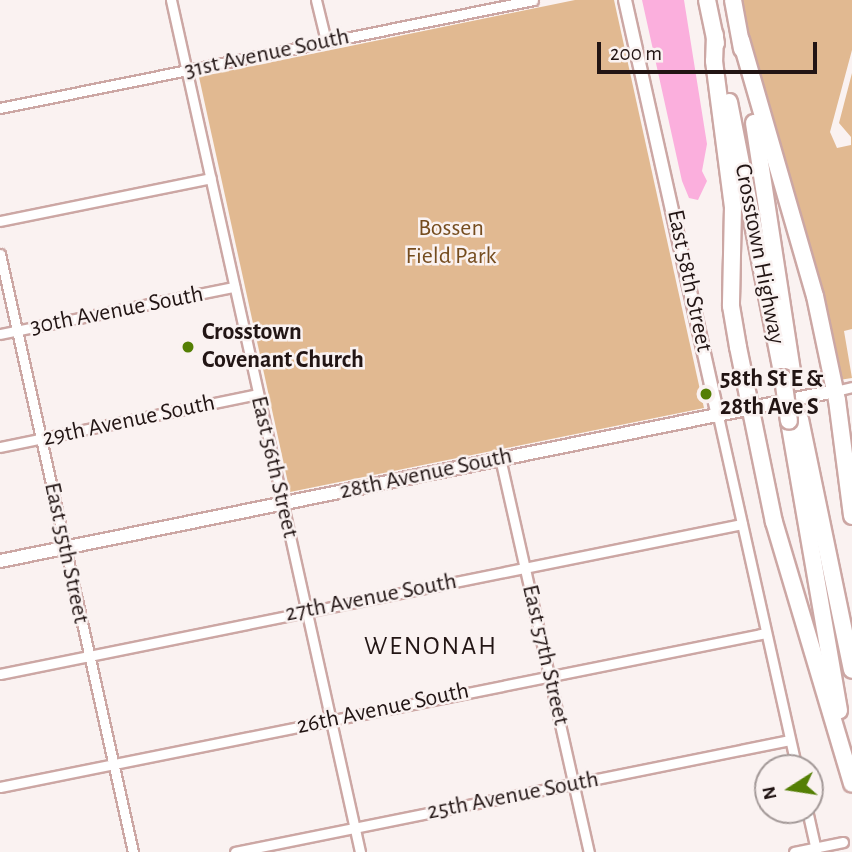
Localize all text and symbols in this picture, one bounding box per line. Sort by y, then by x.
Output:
street label: 31st Avenue South [182,22,352,86]
scale bar [600,28,820,72]
text: 200 m [610,43,662,64]
street label: Crosstown Highway [727,161,791,347]
street label: East 58th Street [660,207,718,355]
park label: Bossen Field Park [405,215,497,271]
street label: 30th Avenue South [28,280,206,342]
place label: Crosstown Covenant Church [202,319,364,375]
marker: Crosstown Covenant Church [180,339,196,355]
place label: 58th St E & 28th Ave S [720,366,823,422]
marker: 58th St E & 28th Ave S [698,386,714,402]
street label: 29th Avenue South [40,389,218,453]
street label: East 56th Street [244,393,304,541]
street label: 28th Avenue South [337,442,515,506]
street label: East 55th Street [37,480,95,626]
street label: 27th Avenue South [283,567,459,629]
street label: East 57th Street [515,582,575,728]
district label: WENONAH [365,631,497,663]
street label: 26th Avenue South [294,677,472,741]
north arrow [754,754,824,824]
street label: 25th Avenue South [425,765,601,827]
text: N [759,785,781,801]

